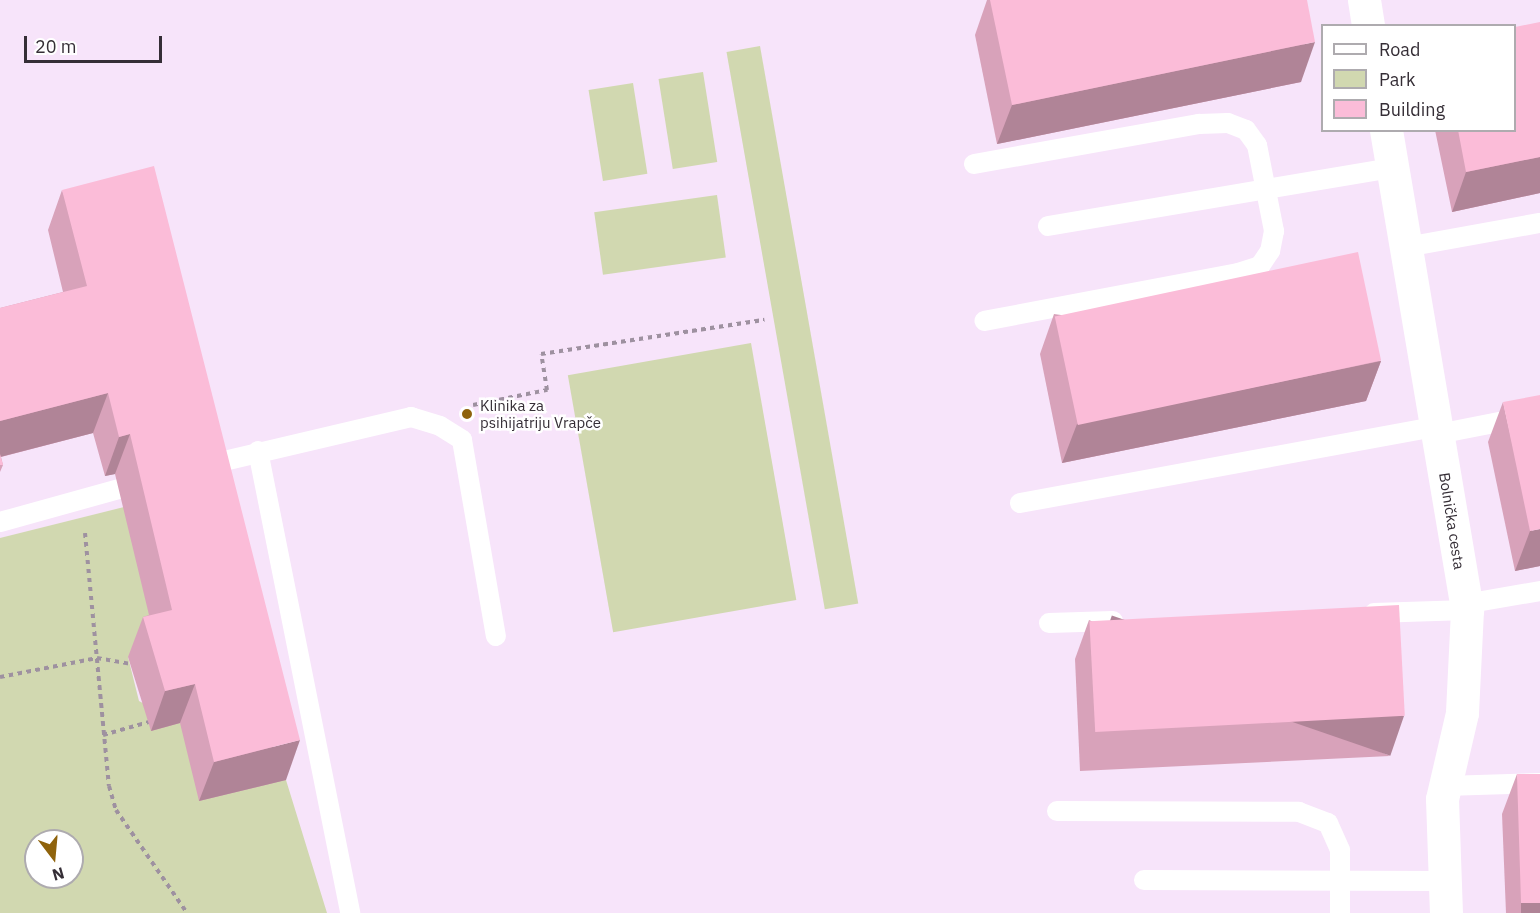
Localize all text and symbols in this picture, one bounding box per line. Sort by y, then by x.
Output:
scale bar [27,24,165,62]
legend [1321,24,1516,132]
text: 20 m [35,35,77,58]
text: Road [1379,38,1420,61]
text: Park [1379,68,1415,91]
text: Building [1379,98,1445,121]
place label: Klinika za psihijatriju Vrapče [480,396,601,431]
marker: Klinika za psihijatriju Vrapče [458,405,476,423]
street label: Bolnička cesta [1435,471,1469,571]
north arrow [24,829,84,889]
text: N [50,863,67,886]

